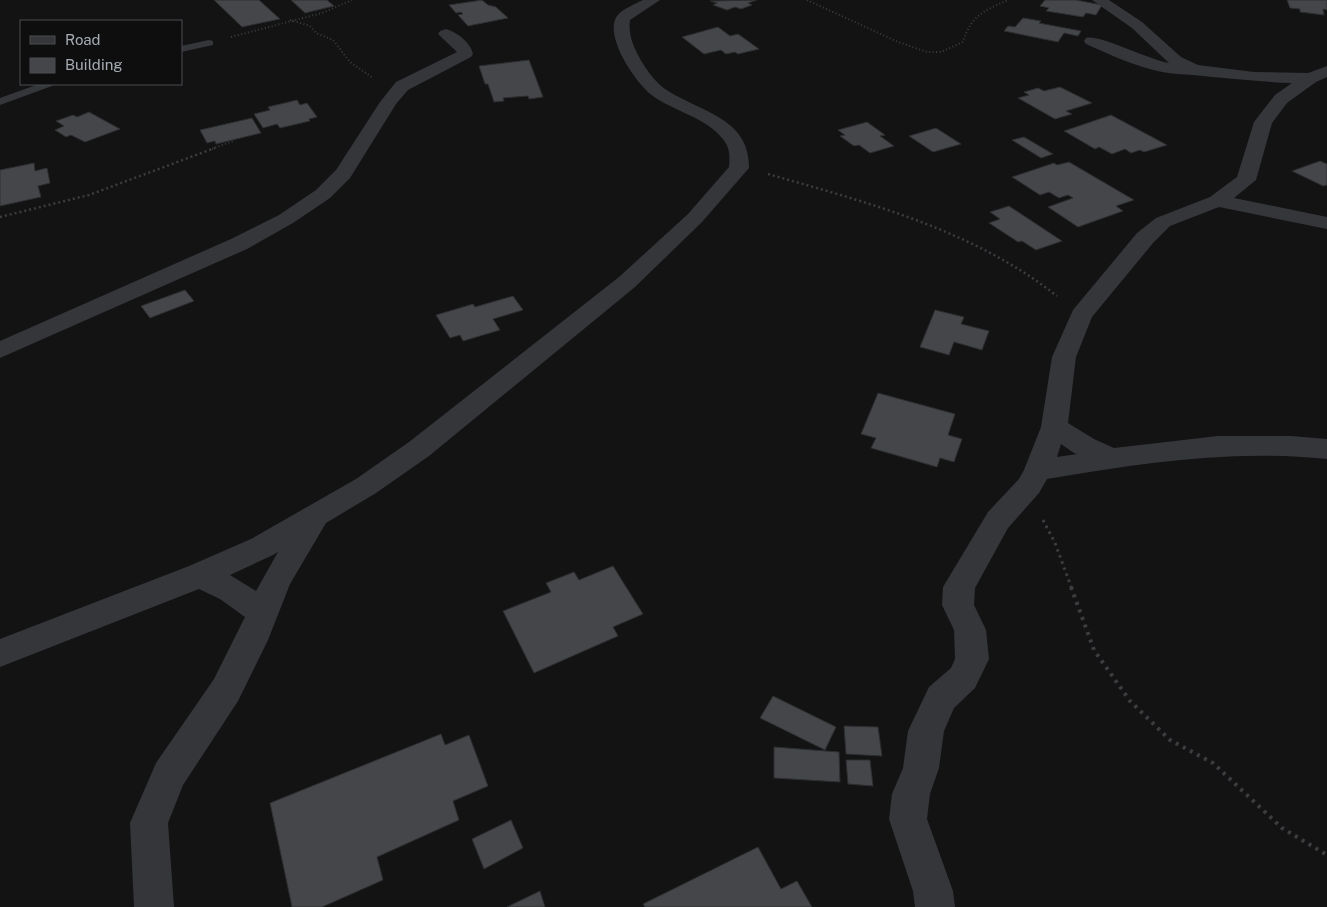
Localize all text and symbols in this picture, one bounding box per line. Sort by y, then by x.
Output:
legend [20,20,182,85]
text: Road [65,31,101,48]
text: Building [65,56,123,73]

